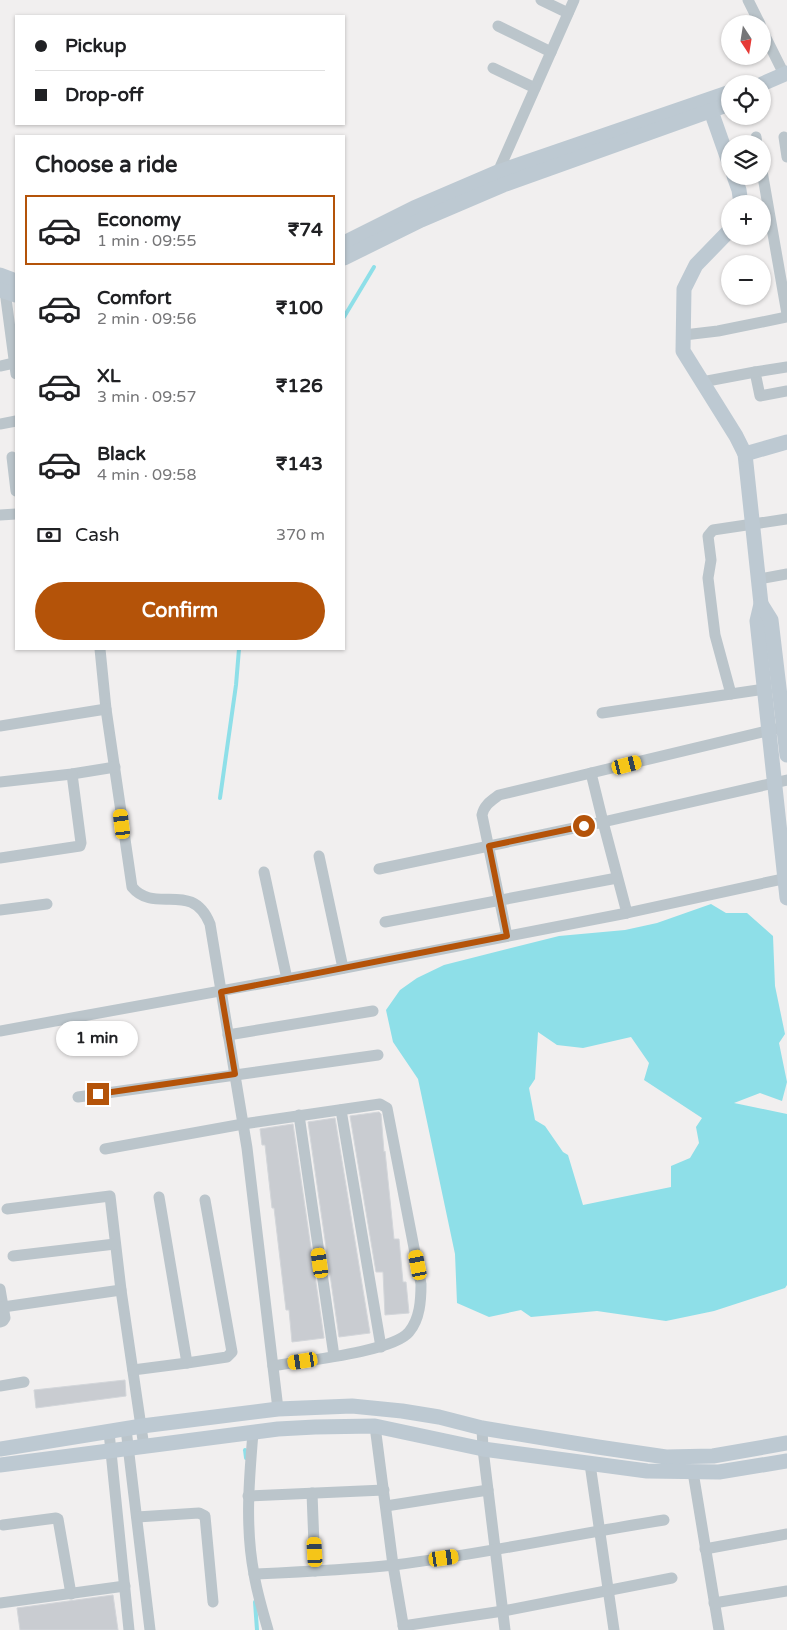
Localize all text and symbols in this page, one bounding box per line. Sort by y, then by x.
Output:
north arrow [721,15,771,65]
map controls [721,15,771,305]
text: Pickup [65,35,126,57]
button: locate [721,75,771,125]
text: Drop-off [65,84,144,106]
button: layers [721,135,771,185]
text: Choose a ride [35,152,178,178]
button: + [721,195,771,245]
icon: car [37,208,82,253]
text: Economy [97,209,181,231]
text: ₹74 [288,219,323,241]
text: 1 min · 09:55 [97,231,196,251]
button: − [721,255,771,305]
icon: car [37,286,82,331]
text: Comfort [97,287,171,309]
text: ₹100 [276,297,323,319]
text: 2 min · 09:56 [97,309,196,329]
icon: car [37,364,82,409]
text: XL [97,365,121,387]
text: ₹126 [276,375,323,397]
text: 3 min · 09:57 [97,387,196,407]
icon: car [37,442,82,487]
text: Black [97,443,146,465]
text: ₹143 [276,453,323,475]
text: 4 min · 09:58 [97,465,196,485]
icon: cash [35,521,63,549]
text: Cash [75,524,120,546]
text: 370 m [276,525,325,545]
button: Confirm [35,582,325,640]
car [610,754,643,776]
car [112,808,131,840]
route start [573,815,595,837]
callout: 1 min [57,1022,139,1056]
text: 1 min [76,1028,118,1048]
route end [87,1083,109,1105]
car [310,1247,329,1279]
car [407,1249,428,1281]
car [287,1351,318,1371]
car [306,1537,323,1567]
car [428,1548,459,1568]

